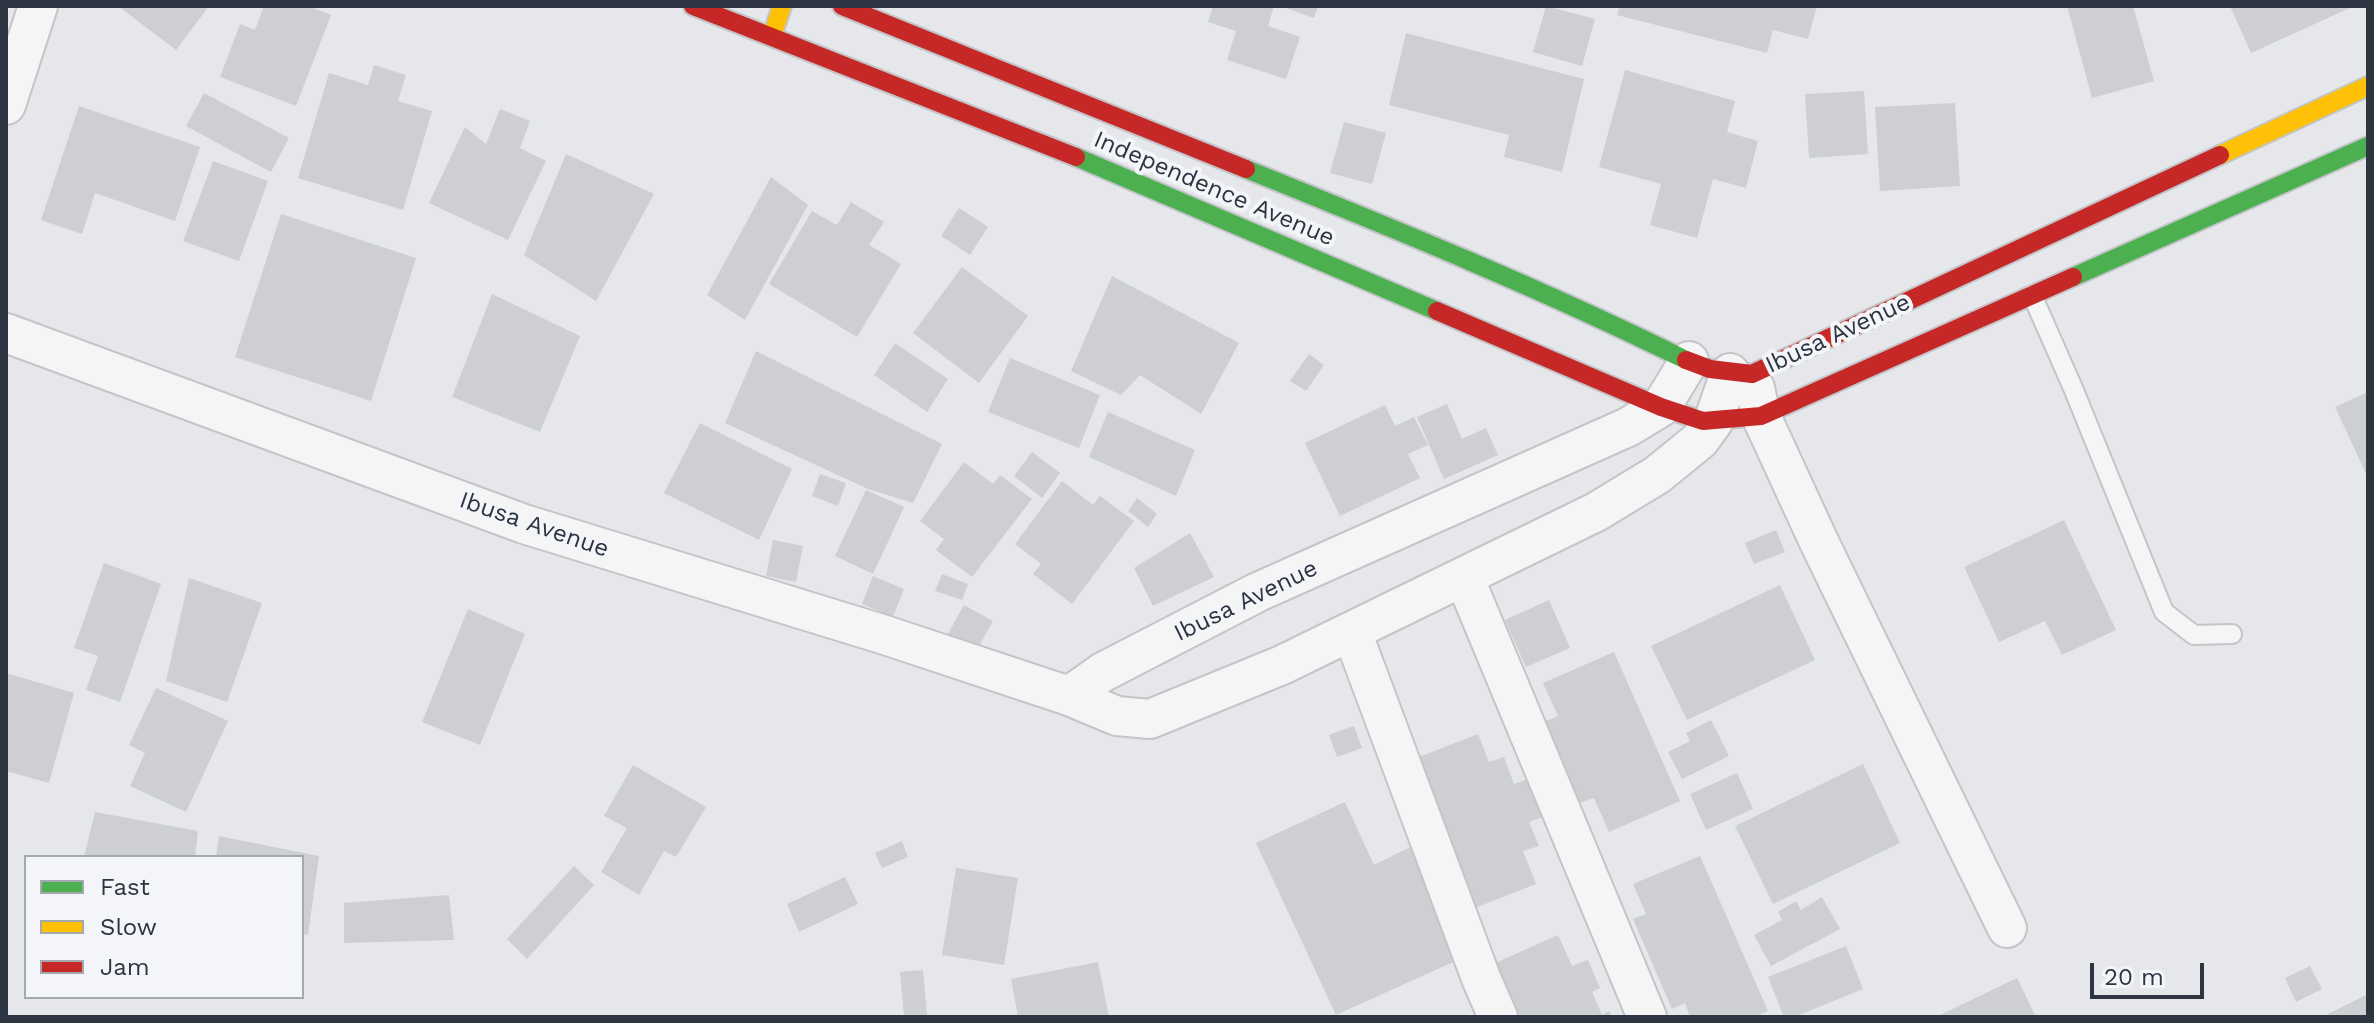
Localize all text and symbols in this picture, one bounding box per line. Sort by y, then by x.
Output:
street label: Independence Avenue [1089,125,1339,253]
street label: Ibusa Avenue [1761,288,1915,380]
street label: Ibusa Avenue [455,486,613,564]
street label: Ibusa Avenue [1170,554,1322,648]
legend [24,855,304,999]
text: Fast [100,873,150,901]
text: Slow [100,913,157,941]
scale bar [2094,947,2208,997]
text: Jam [100,953,150,981]
text: 20 m [2104,963,2164,991]

